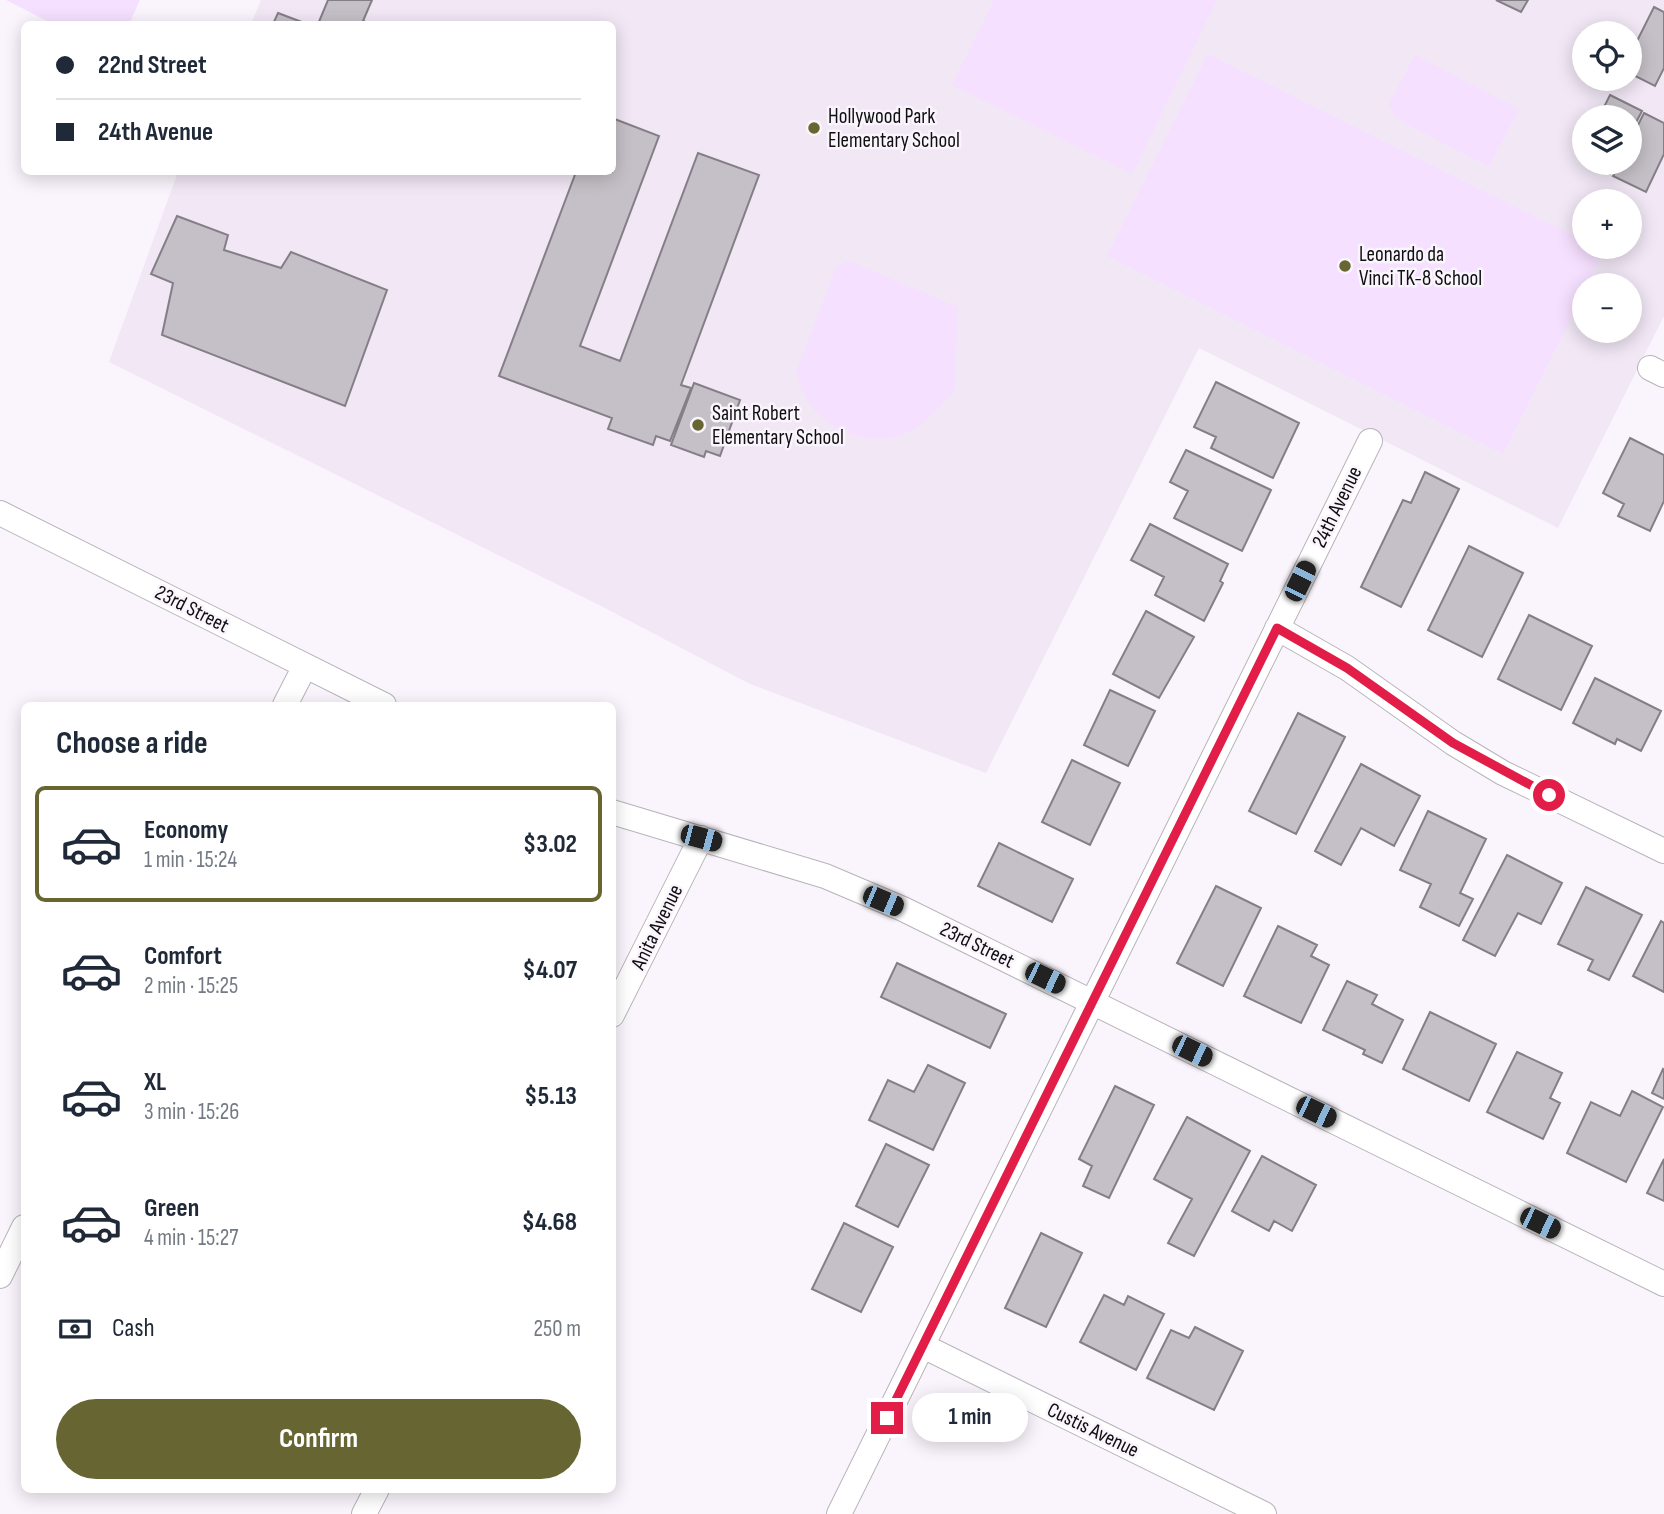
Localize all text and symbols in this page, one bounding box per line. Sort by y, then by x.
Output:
map controls [1572,21,1642,343]
button: locate [1572,21,1642,91]
text: 22nd Street [98,50,207,81]
place label: Hollywood Park Elementary School [828,104,960,153]
button: layers [1572,105,1642,175]
text: 24th Avenue [98,117,213,148]
marker: Hollywood Park Elementary School [806,120,822,136]
button: + [1572,189,1642,259]
place label: Leonardo da Vinci TK-8 School [1359,242,1482,291]
marker: Leonardo da Vinci TK-8 School [1337,258,1353,274]
button: − [1572,273,1642,343]
place label: Saint Robert Elementary School [712,401,844,450]
marker: Saint Robert Elementary School [690,417,706,433]
street label: 24th Avenue [1307,462,1367,552]
car [1282,558,1319,604]
street label: 23rd Street [151,580,233,638]
text: Choose a ride [56,724,208,763]
route start [1533,779,1565,811]
icon: car [60,813,123,876]
text: Economy [144,815,228,846]
car [678,822,725,854]
text: $3.02 [523,829,577,860]
text: 1 min · 15:24 [144,846,237,874]
street label: Anita Avenue [625,880,688,974]
car [860,883,907,919]
street label: 23rd Street [936,916,1018,974]
icon: car [60,939,123,1002]
text: Comfort [144,941,222,972]
text: $4.07 [523,955,577,986]
car [1022,959,1069,997]
text: 2 min · 15:25 [144,972,238,1000]
car [1169,1032,1216,1070]
icon: car [60,1065,123,1128]
text: XL [144,1067,166,1098]
text: $5.13 [524,1081,577,1112]
car [1293,1093,1340,1131]
text: 3 min · 15:26 [144,1098,239,1126]
icon: car [60,1191,123,1254]
text: Green [144,1193,199,1224]
car [1517,1204,1564,1242]
text: $4.68 [522,1207,577,1238]
text: 4 min · 15:27 [144,1224,238,1252]
icon: cash [56,1310,94,1348]
text: Cash [112,1313,155,1344]
text: 250 m [534,1315,581,1343]
callout: 1 min [912,1394,1027,1442]
street label: Custis Avenue [1043,1397,1143,1463]
button: Confirm [56,1399,581,1479]
route end [871,1402,903,1434]
text: 1 min [949,1403,991,1431]

